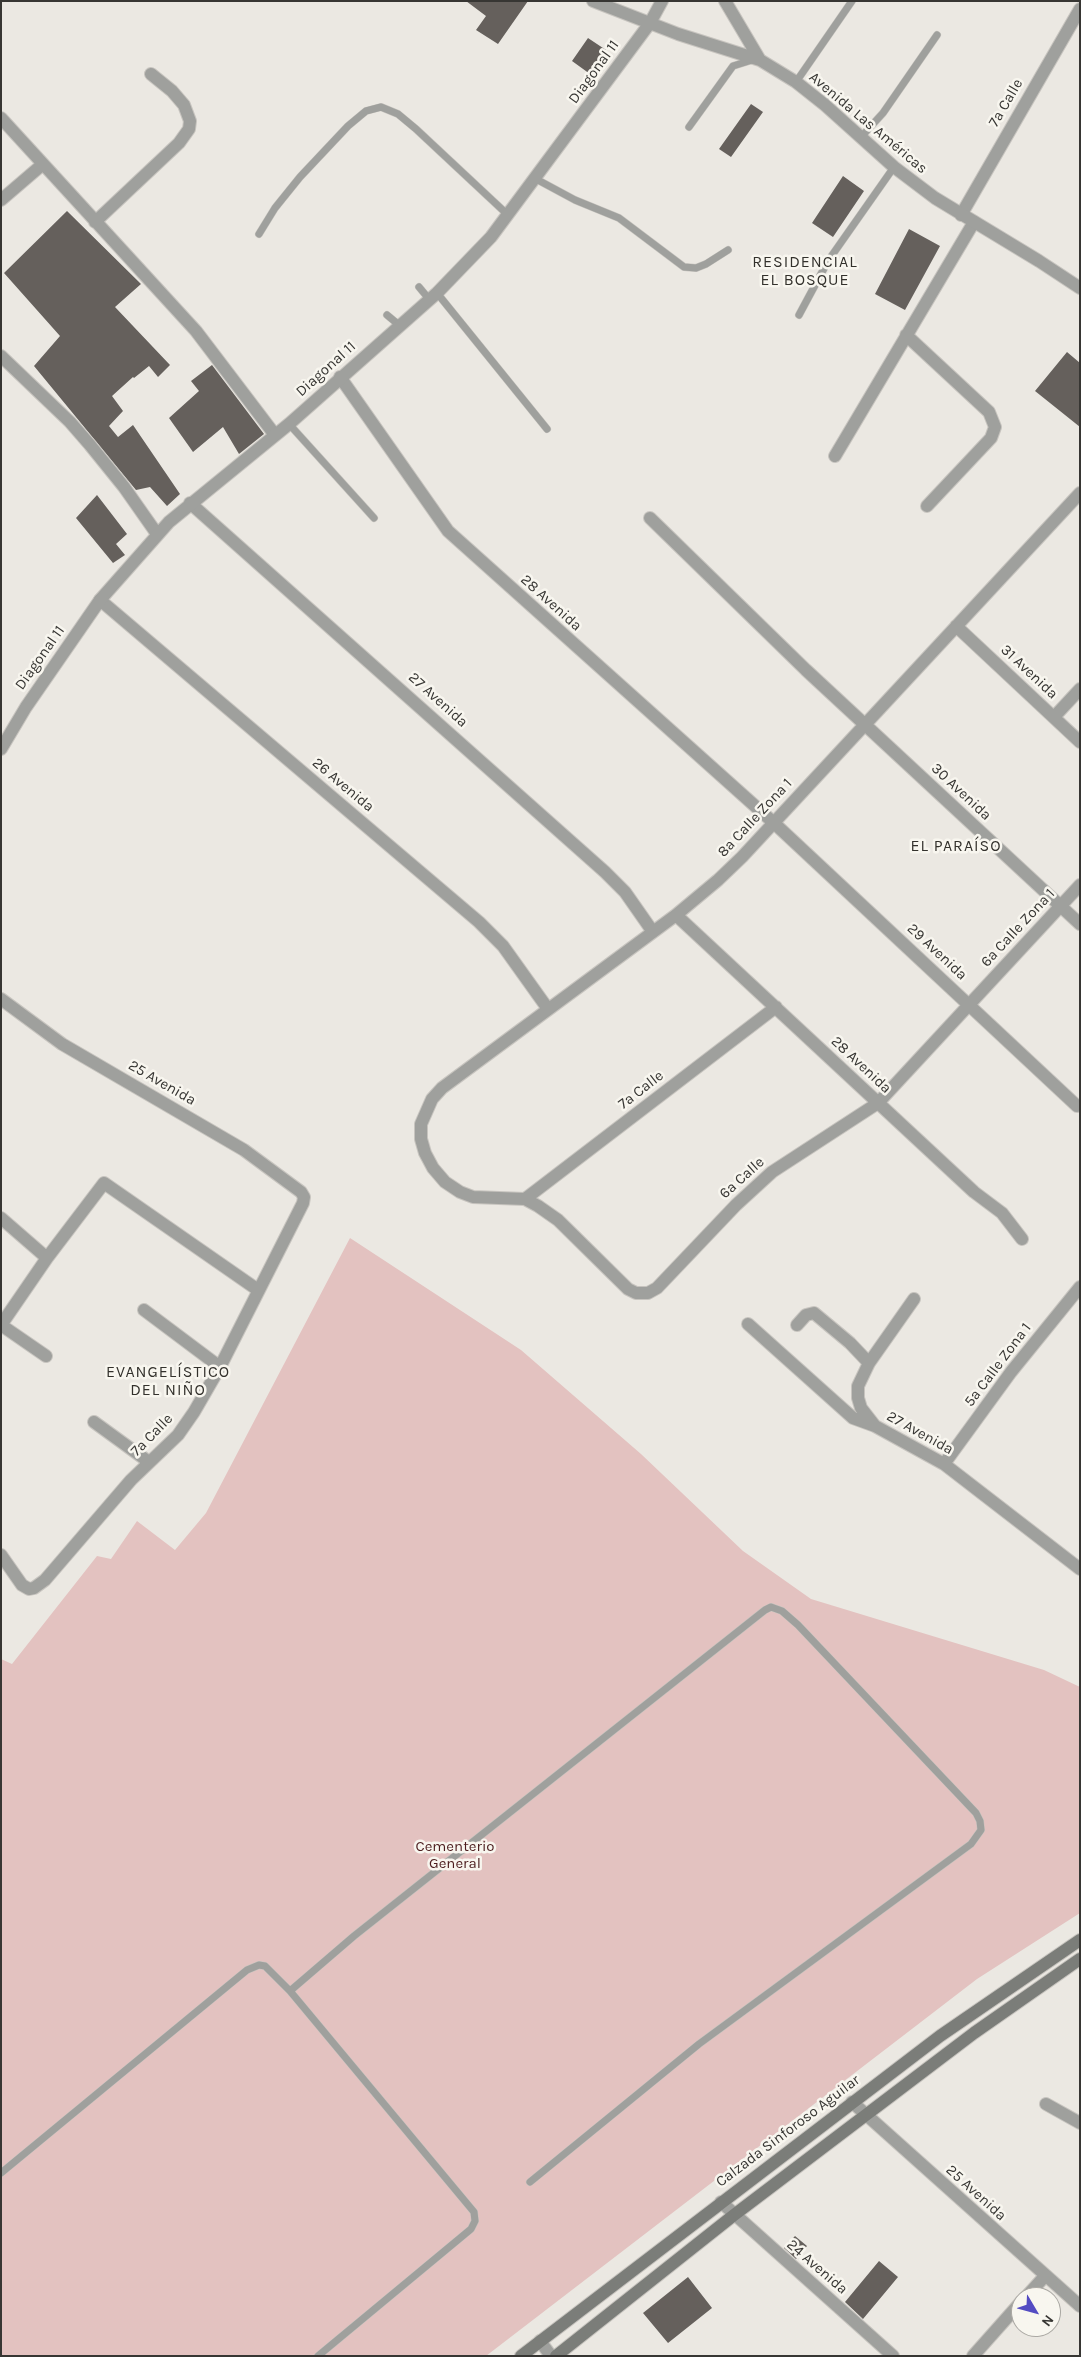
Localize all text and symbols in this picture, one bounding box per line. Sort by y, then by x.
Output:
street label: Diagonal 11 [565,37,623,107]
street label: Avenida Las Américas [805,68,931,178]
street label: 7a Calle [985,76,1027,130]
district label: RESIDENCIAL EL BOSQUE [751,252,859,290]
street label: Diagonal 11 [292,337,360,401]
street label: 28 Avenida [517,571,585,635]
street label: Diagonal 11 [11,622,69,694]
street label: 31 Avenida [997,641,1061,703]
street label: 27 Avenida [405,669,471,731]
street label: 26 Avenida [308,754,378,816]
street label: 30 Avenida [927,760,995,824]
street label: 8a Calle Zona 1 [714,775,796,861]
district label: EL PARAÍSO [909,836,1003,856]
street label: 6a Calle Zona 1 [977,885,1059,971]
street label: 29 Avenida [903,920,971,984]
street label: 28 Avenida [827,1033,895,1097]
street label: 25 Avenida [125,1056,199,1110]
street label: 7a Calle [615,1067,667,1113]
street label: 6a Calle [716,1153,768,1203]
street label: 5a Calle Zona 1 [961,1320,1035,1410]
district label: EVANGELÍSTICO DEL NIÑO [104,1362,232,1400]
street label: 27 Avenida [883,1407,957,1459]
street label: 7a Calle [127,1410,177,1460]
park label: Cementerio General [415,1838,495,1873]
street label: Calzada Sinforoso Aguilar [713,2071,863,2191]
street label: 25 Avenida [942,2161,1010,2225]
street label: 24 Avenida [783,2236,851,2298]
north arrow [1011,2287,1061,2337]
text: N [1038,2312,1057,2330]

